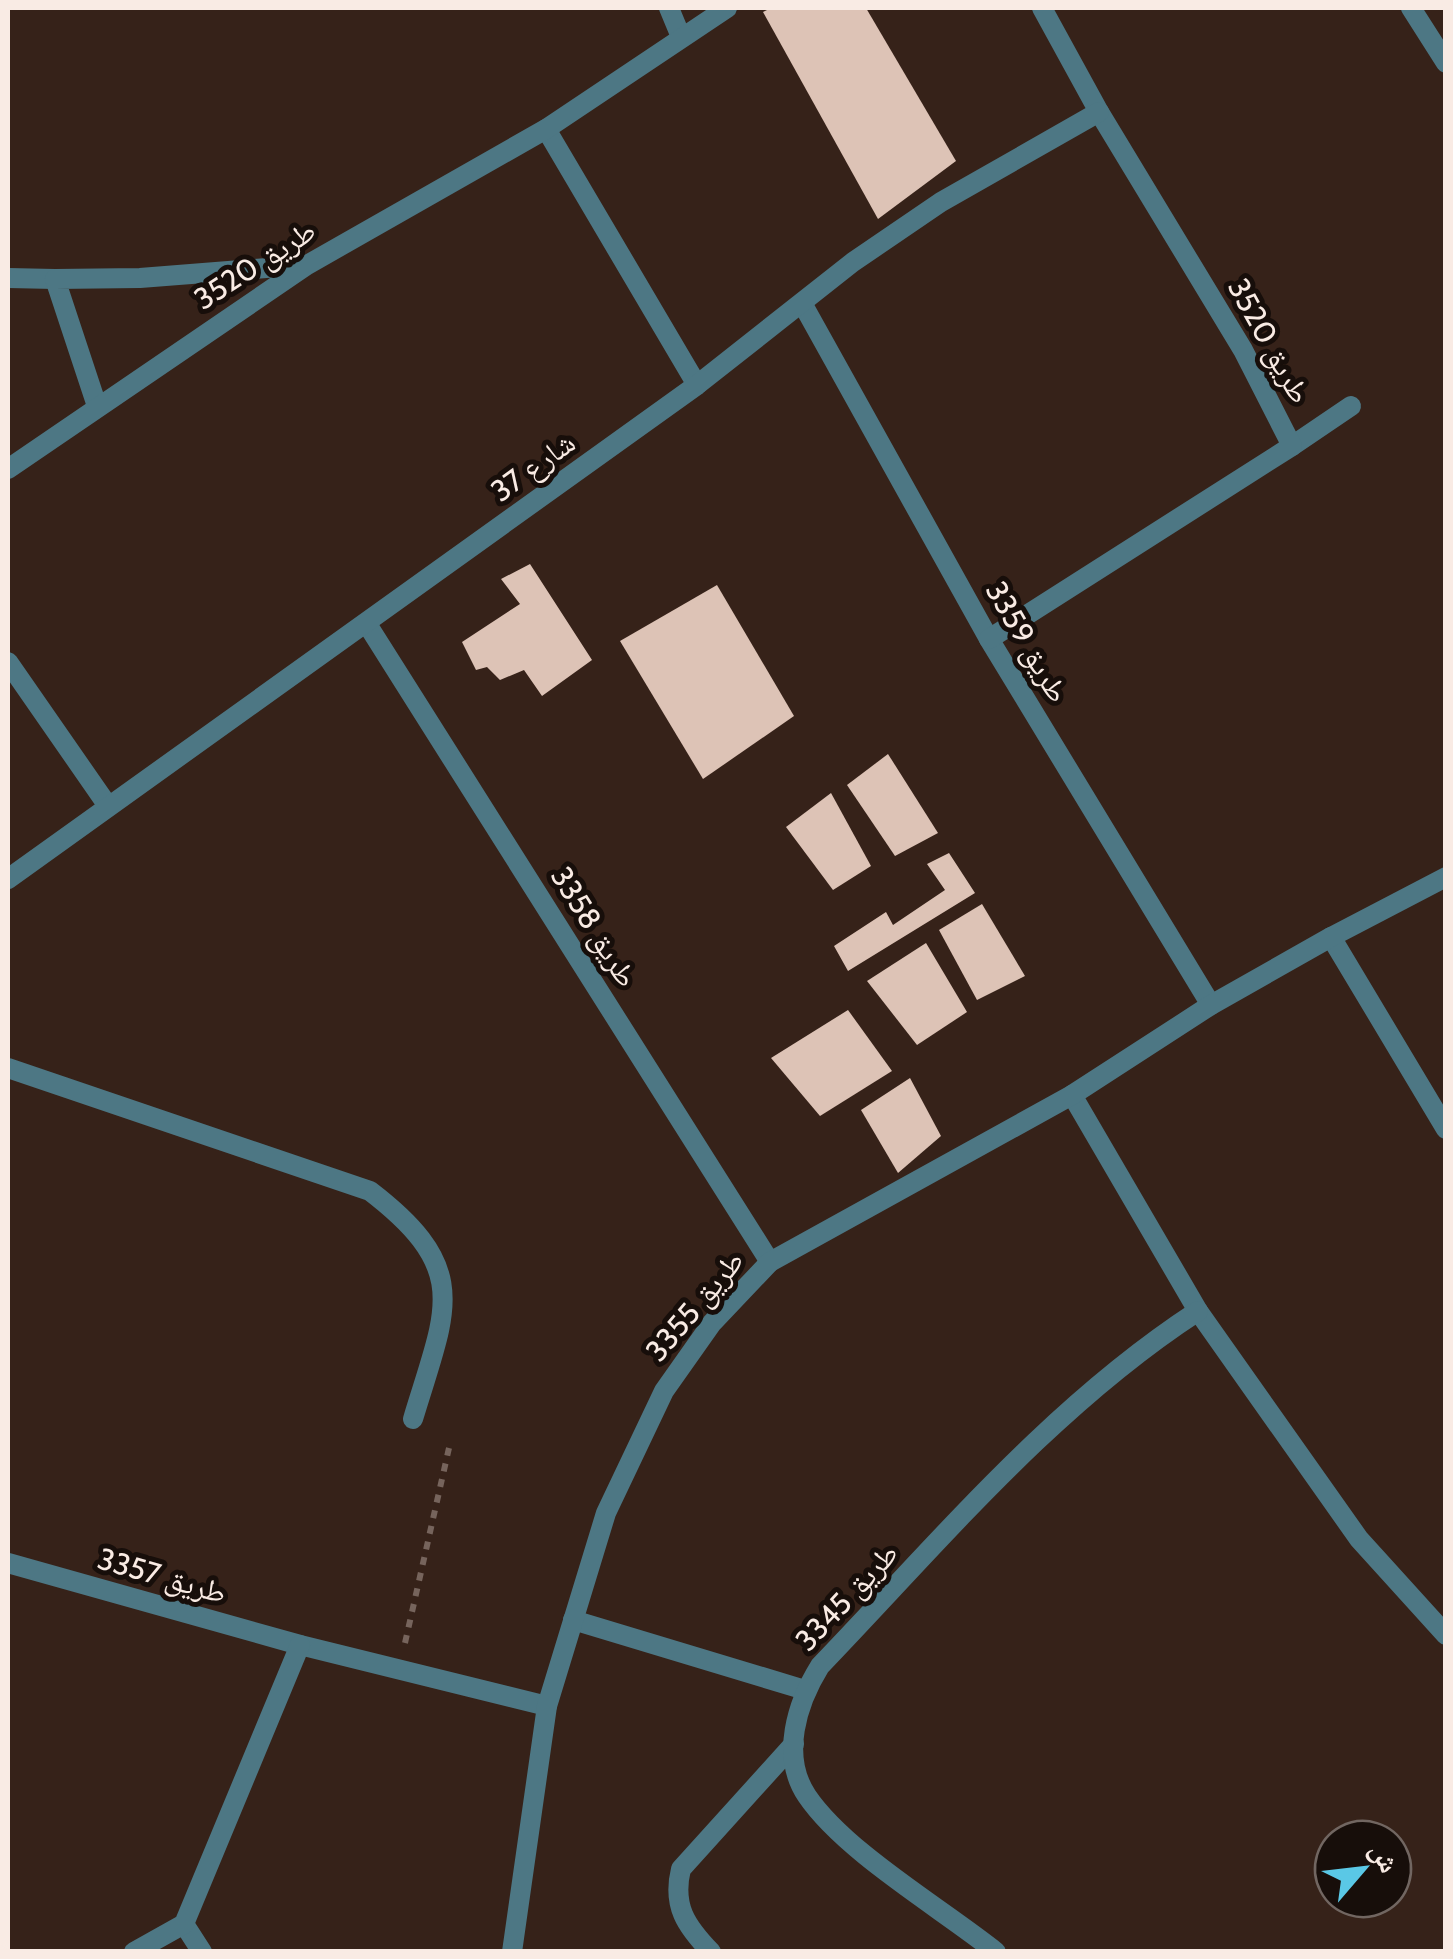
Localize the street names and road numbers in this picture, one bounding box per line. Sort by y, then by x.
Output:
street label: طريق 3520 [187,212,322,318]
street label: طريق 3520 [1220,272,1319,410]
street label: شارع 37 [483,424,583,510]
street label: طريق 3359 [978,574,1077,709]
street label: طريق 3358 [543,860,646,994]
street label: طريق 3355 [638,1243,752,1369]
street label: طريق 3345 [787,1535,906,1658]
street label: طريق 3357 [94,1540,231,1611]

